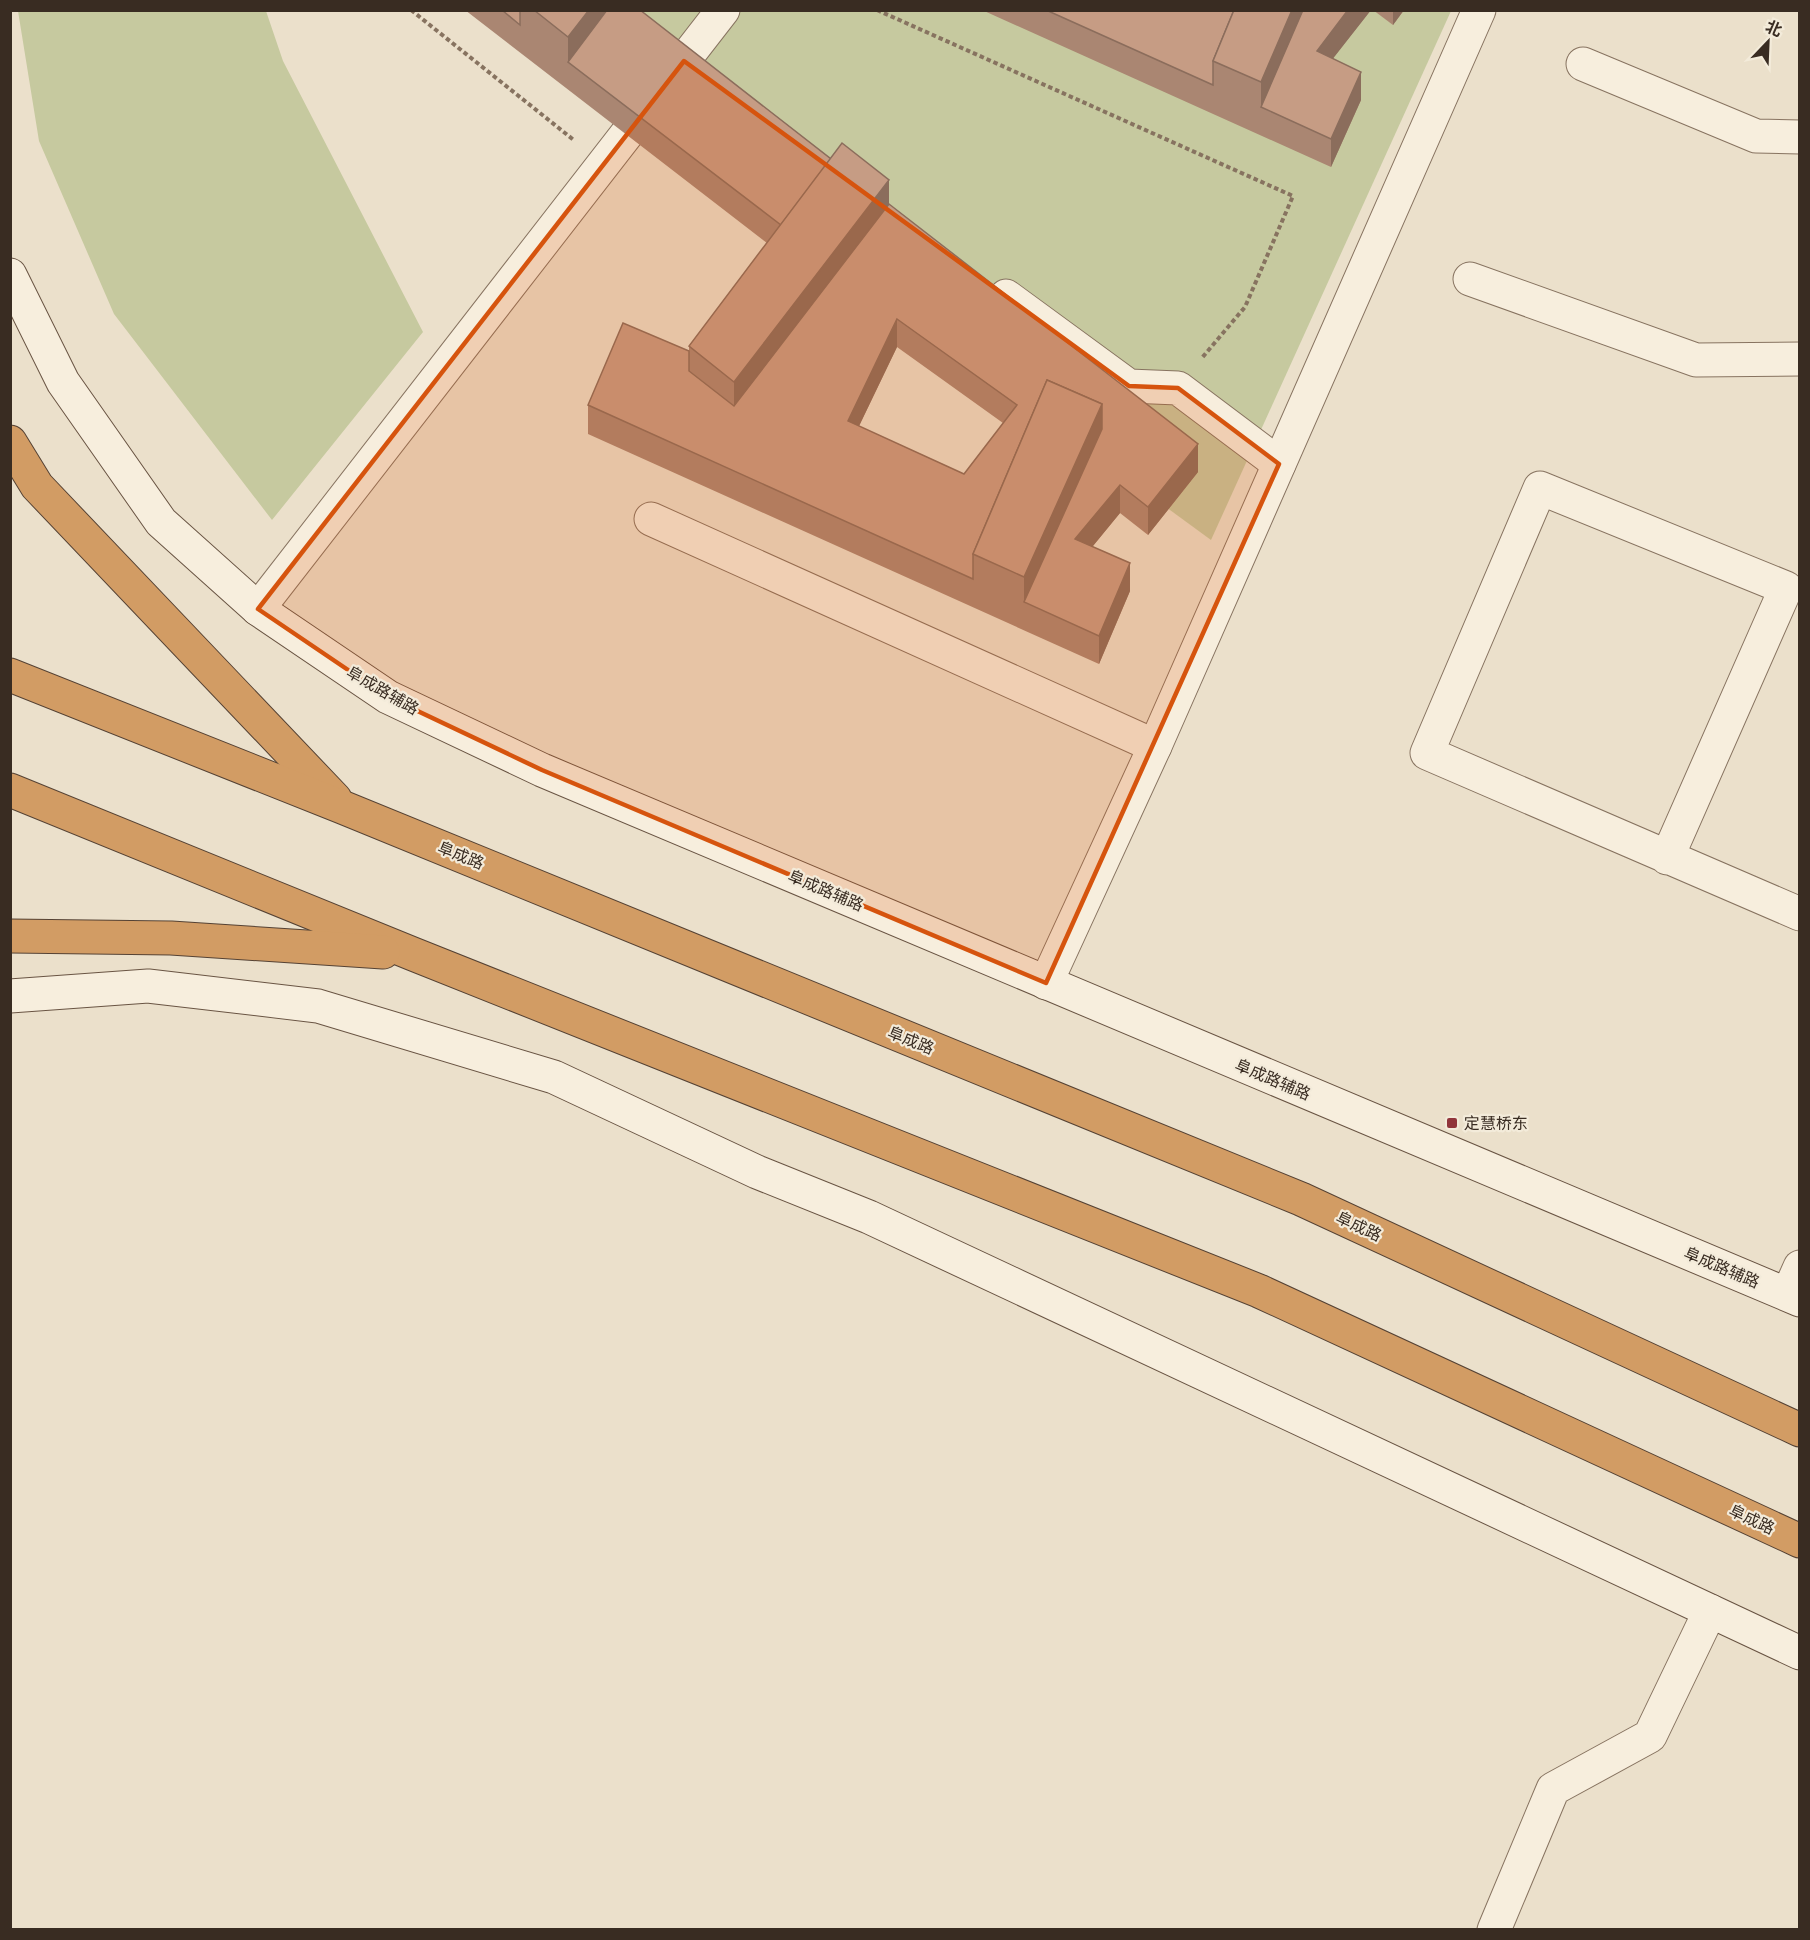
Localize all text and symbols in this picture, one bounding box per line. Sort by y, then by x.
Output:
north arrow [1738,12,1798,72]
text: 北 [1762,15,1786,41]
street label: 阜成路辅路 [343,660,423,720]
street label: 阜成路 [435,836,487,874]
street label: 阜成路辅路 [785,864,867,916]
street label: 阜成路 [885,1021,937,1059]
street label: 阜成路辅路 [1232,1053,1314,1105]
place label: 定慧桥东 [1464,1112,1528,1134]
marker: 定慧桥东 [1445,1116,1459,1130]
street label: 阜成路 [1333,1206,1385,1246]
street label: 阜成路辅路 [1681,1241,1763,1293]
street label: 阜成路 [1726,1499,1778,1539]

